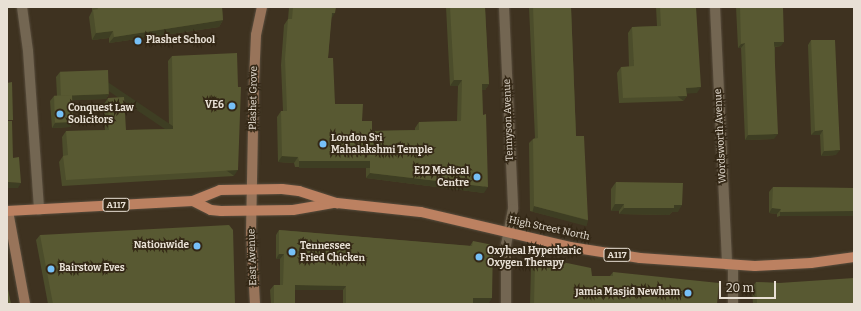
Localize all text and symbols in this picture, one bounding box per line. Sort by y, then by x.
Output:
place label: Plashet School [146,35,215,47]
marker: Plashet School [133,36,143,46]
street label: Plashet Grove [247,66,261,130]
street label: Tennyson Avenue [502,79,516,161]
street label: Wordsworth Avenue [713,88,729,184]
place label: VE6 [205,100,224,112]
marker: VE6 [227,101,237,111]
place label: Conquest Law Solicitors [68,102,134,126]
marker: Conquest Law Solicitors [55,109,65,119]
place label: London Sri Mahalakshmi Temple [331,132,433,156]
marker: London Sri Mahalakshmi Temple [318,139,328,149]
place label: E12 Medical Centre [414,165,469,188]
marker: E12 Medical Centre [472,172,482,182]
road number: A117 [102,198,130,212]
street label: High Street North [507,215,591,243]
street label: East Avenue [246,228,260,286]
place label: Nationwide [134,240,189,252]
place label: Tennessee Fried Chicken [300,240,365,264]
marker: Nationwide [192,241,202,251]
place label: Oxyheal Hyperbaric Oxygen Therapy [487,245,581,268]
marker: Tennessee Fried Chicken [287,247,297,257]
road number: A117 [603,248,631,262]
marker: Oxyheal Hyperbaric Oxygen Therapy [474,252,484,262]
place label: Bairstow Eves [59,263,125,275]
marker: Bairstow Eves [46,264,56,274]
scale bar [721,273,778,299]
text: 20 m [726,281,754,295]
place label: Jamia Masjid Newham [575,287,680,299]
marker: Jamia Masjid Newham [683,288,693,298]

